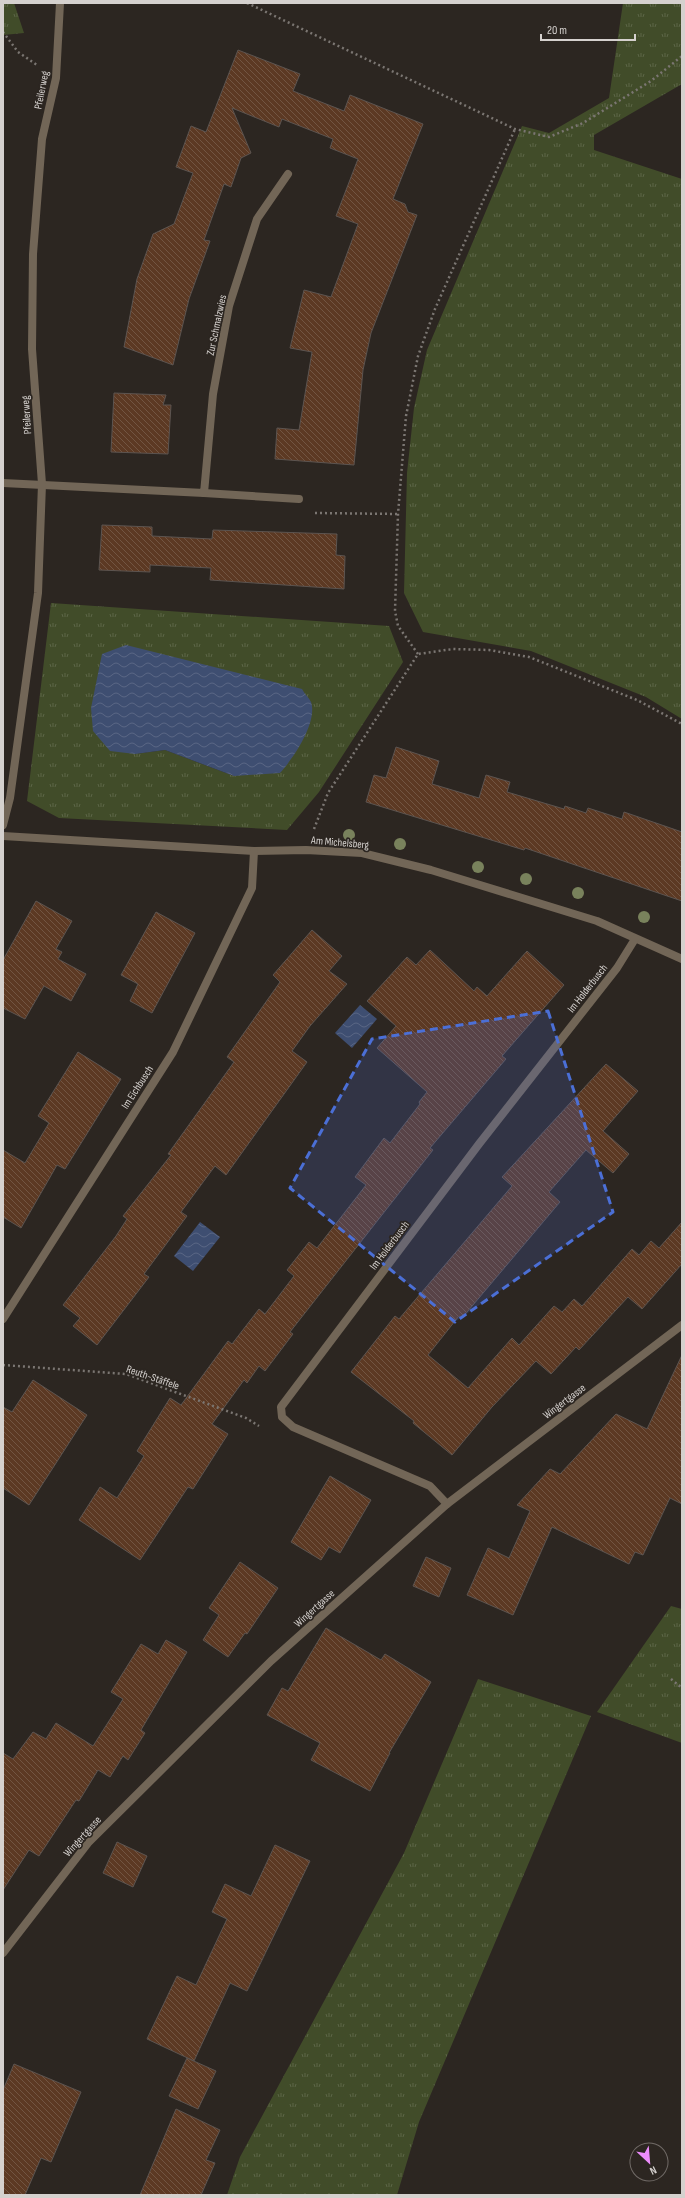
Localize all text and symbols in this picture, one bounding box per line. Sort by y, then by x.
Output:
scale bar [541,16,635,42]
text: 20 m [547,23,567,38]
street label: Pfeilerweg [31,69,52,110]
street label: Zur Schmalzwies [204,294,229,357]
street label: Pfeilerweg [19,395,34,435]
street label: Am Michelsberg [309,833,370,852]
street label: Im Holderbusch [565,961,610,1015]
street label: Im Eichbusch [119,1063,156,1111]
street label: Im Holderbusch [367,1218,412,1272]
street label: Reuth-Stäffele [125,1362,181,1393]
street label: Wingertgasse [540,1381,588,1422]
street label: Wingertgasse [291,1587,337,1630]
street label: Wingertgasse [61,1813,104,1859]
north arrow [629,2142,669,2182]
text: N [648,2163,659,2178]

